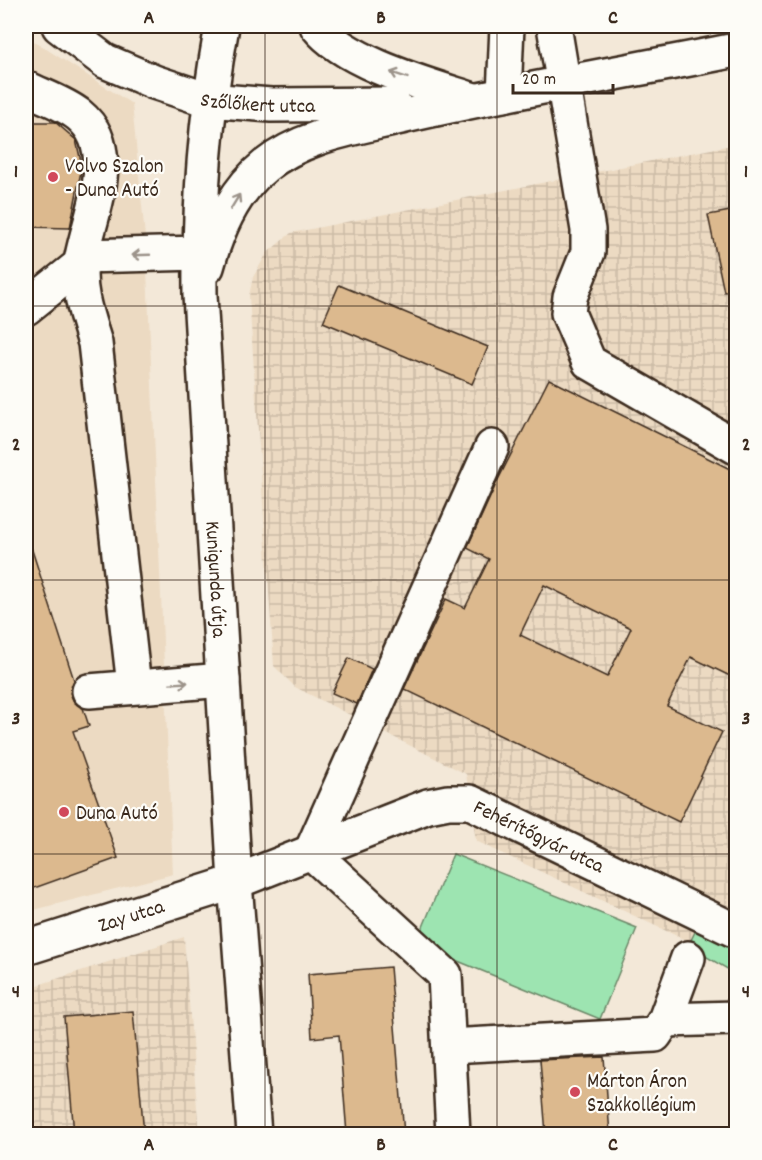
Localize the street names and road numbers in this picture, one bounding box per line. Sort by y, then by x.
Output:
street label: Szőlőkert utca [195,86,316,123]
street label: Kunigunda útja [195,520,232,640]
street label: Fehérítőgyár utca [468,794,609,883]
street label: Zay utca [95,893,170,942]

